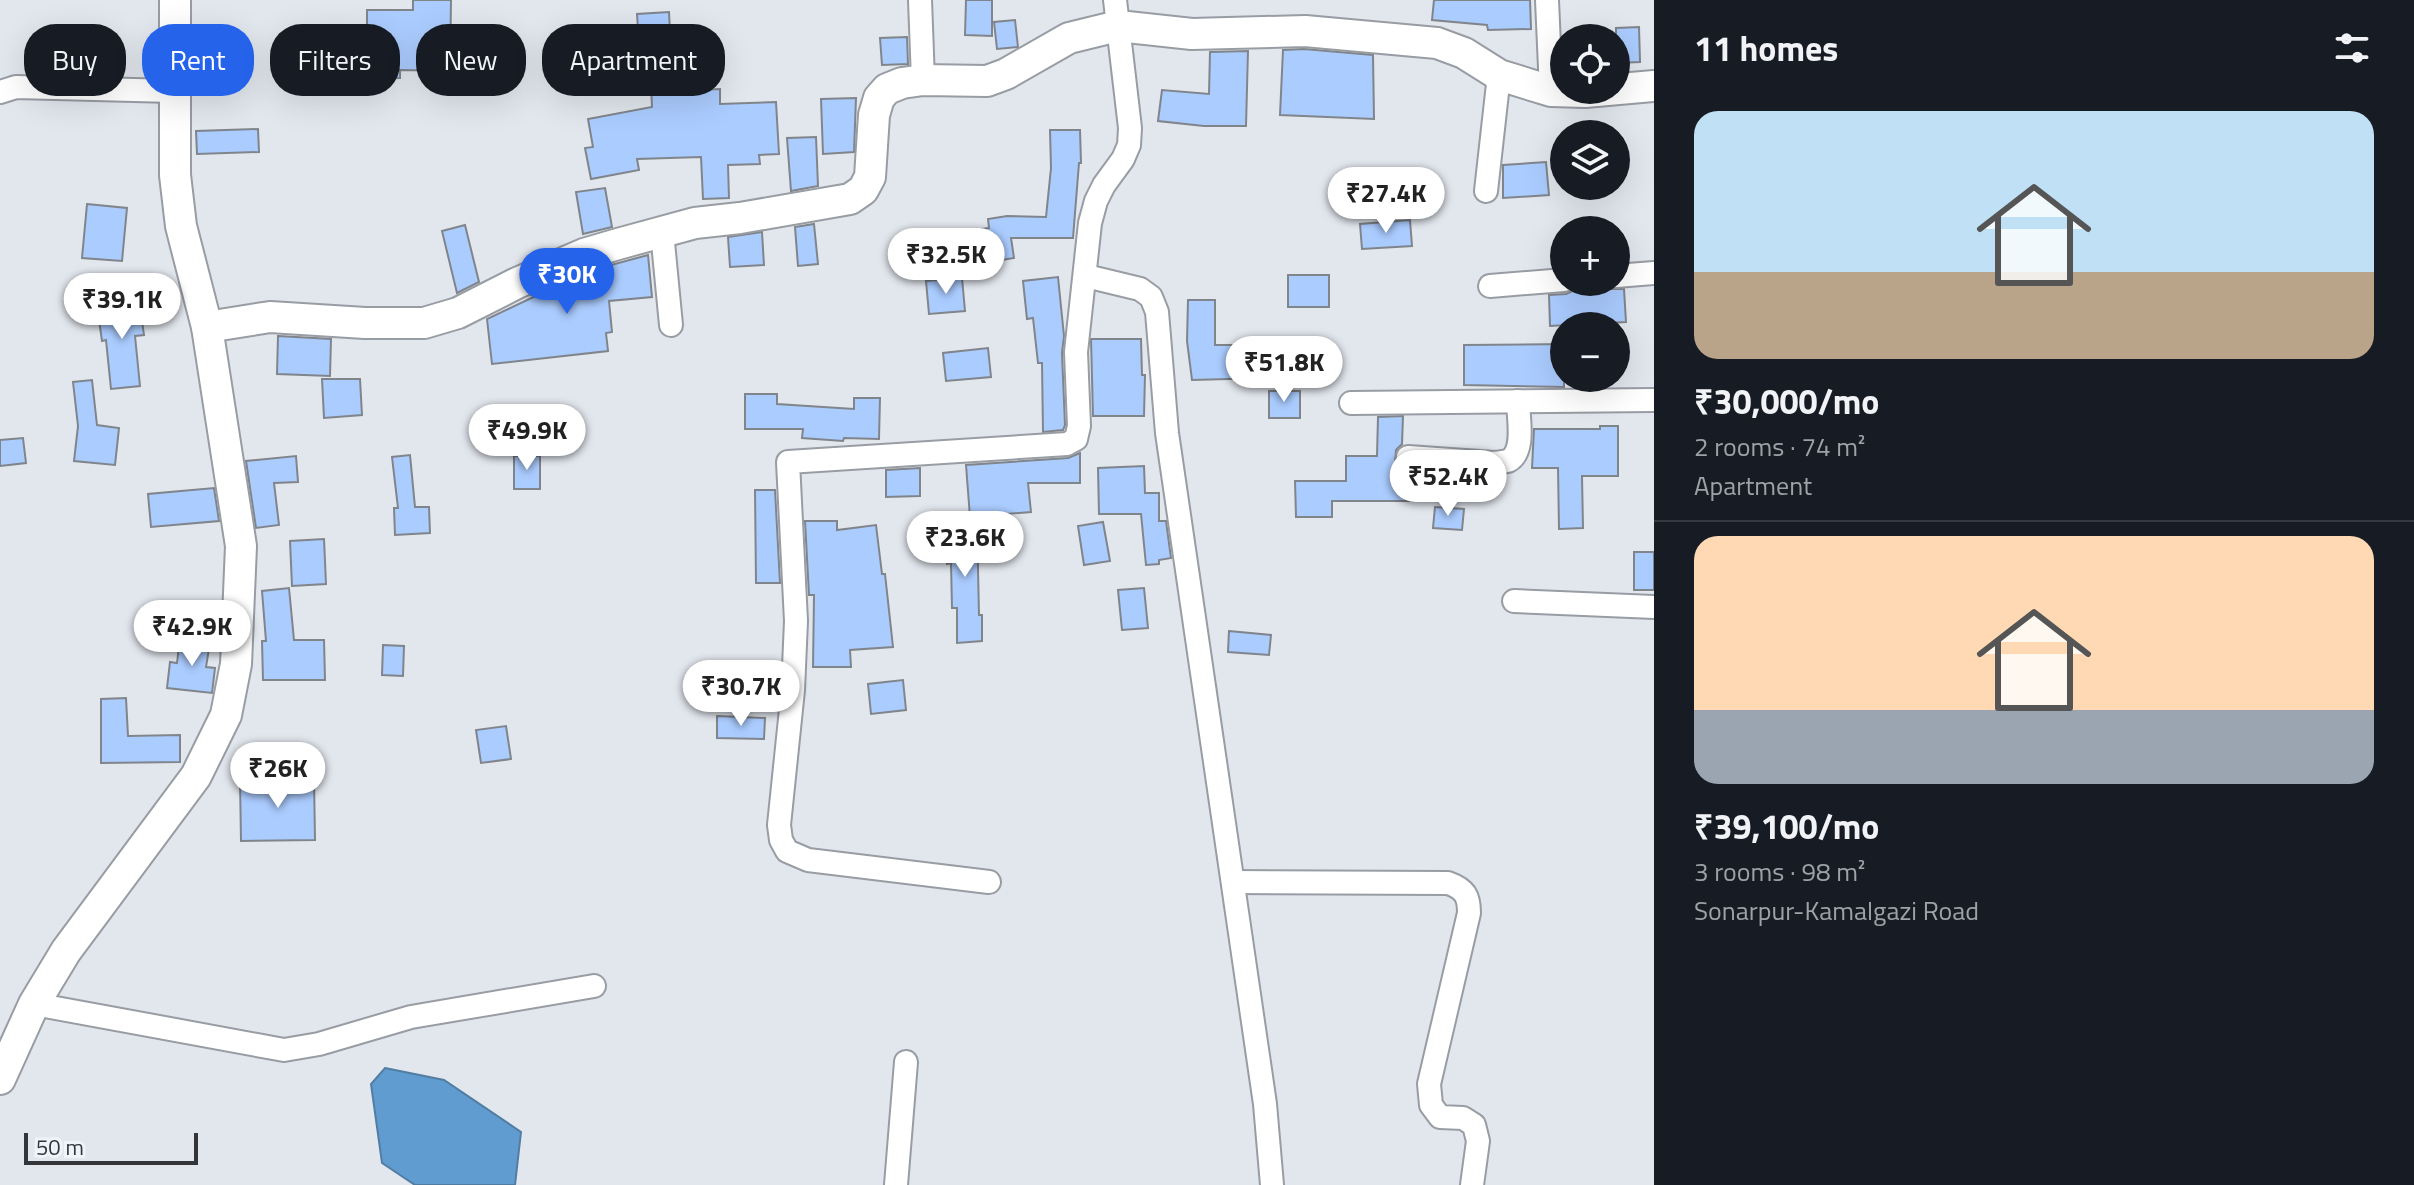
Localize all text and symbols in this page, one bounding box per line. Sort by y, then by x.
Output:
text: 11 homes [1694,22,1838,74]
chip: Buy [24,24,126,96]
chip: Rent [142,24,254,96]
chip: Filters [270,24,400,96]
chip: New [416,24,526,96]
chip: Apartment [542,24,725,96]
map controls [1550,24,1630,392]
button: locate [1550,24,1630,104]
icon: filters [2330,26,2374,70]
button: layers [1550,120,1630,200]
icon: home [1962,163,2106,307]
pin: ₹27.4K [1321,167,1451,235]
text: ₹27.4K [1346,173,1426,212]
button: + [1550,216,1630,296]
pin: ₹32.5K [881,228,1011,296]
text: ₹32.5K [906,234,986,273]
pin: ₹30K [520,248,614,316]
text: ₹30K [537,254,597,293]
pin: ₹39.1K [57,273,187,341]
text: ₹39.1K [82,279,162,318]
button: − [1550,312,1630,392]
pin: ₹51.8K [1219,336,1349,404]
text: ₹51.8K [1244,342,1324,381]
text: ₹30,000/mo [1694,375,1879,427]
pin: ₹49.9K [462,404,592,472]
text: ₹49.9K [487,410,567,449]
text: 2 rooms · 74 m² [1694,427,1865,466]
pin: ₹52.4K [1383,450,1513,518]
text: ₹52.4K [1408,456,1488,495]
text: Apartment [1694,466,1812,505]
pin: ₹23.6K [900,511,1030,579]
text: ₹23.6K [925,517,1005,556]
icon: home [1962,588,2106,732]
pin: ₹42.9K [127,600,257,668]
text: ₹42.9K [152,606,232,645]
pin: ₹30.7K [676,660,806,728]
text: ₹30.7K [701,666,781,705]
pin: ₹26K [231,742,325,810]
text: ₹26K [248,748,308,787]
text: ₹39,100/mo [1694,800,1879,852]
text: 3 rooms · 98 m² [1694,852,1865,891]
text: Sonarpur-Kamalgazi Road [1694,891,1979,930]
scale bar [24,1129,198,1165]
text: 50 m [36,1130,84,1164]

